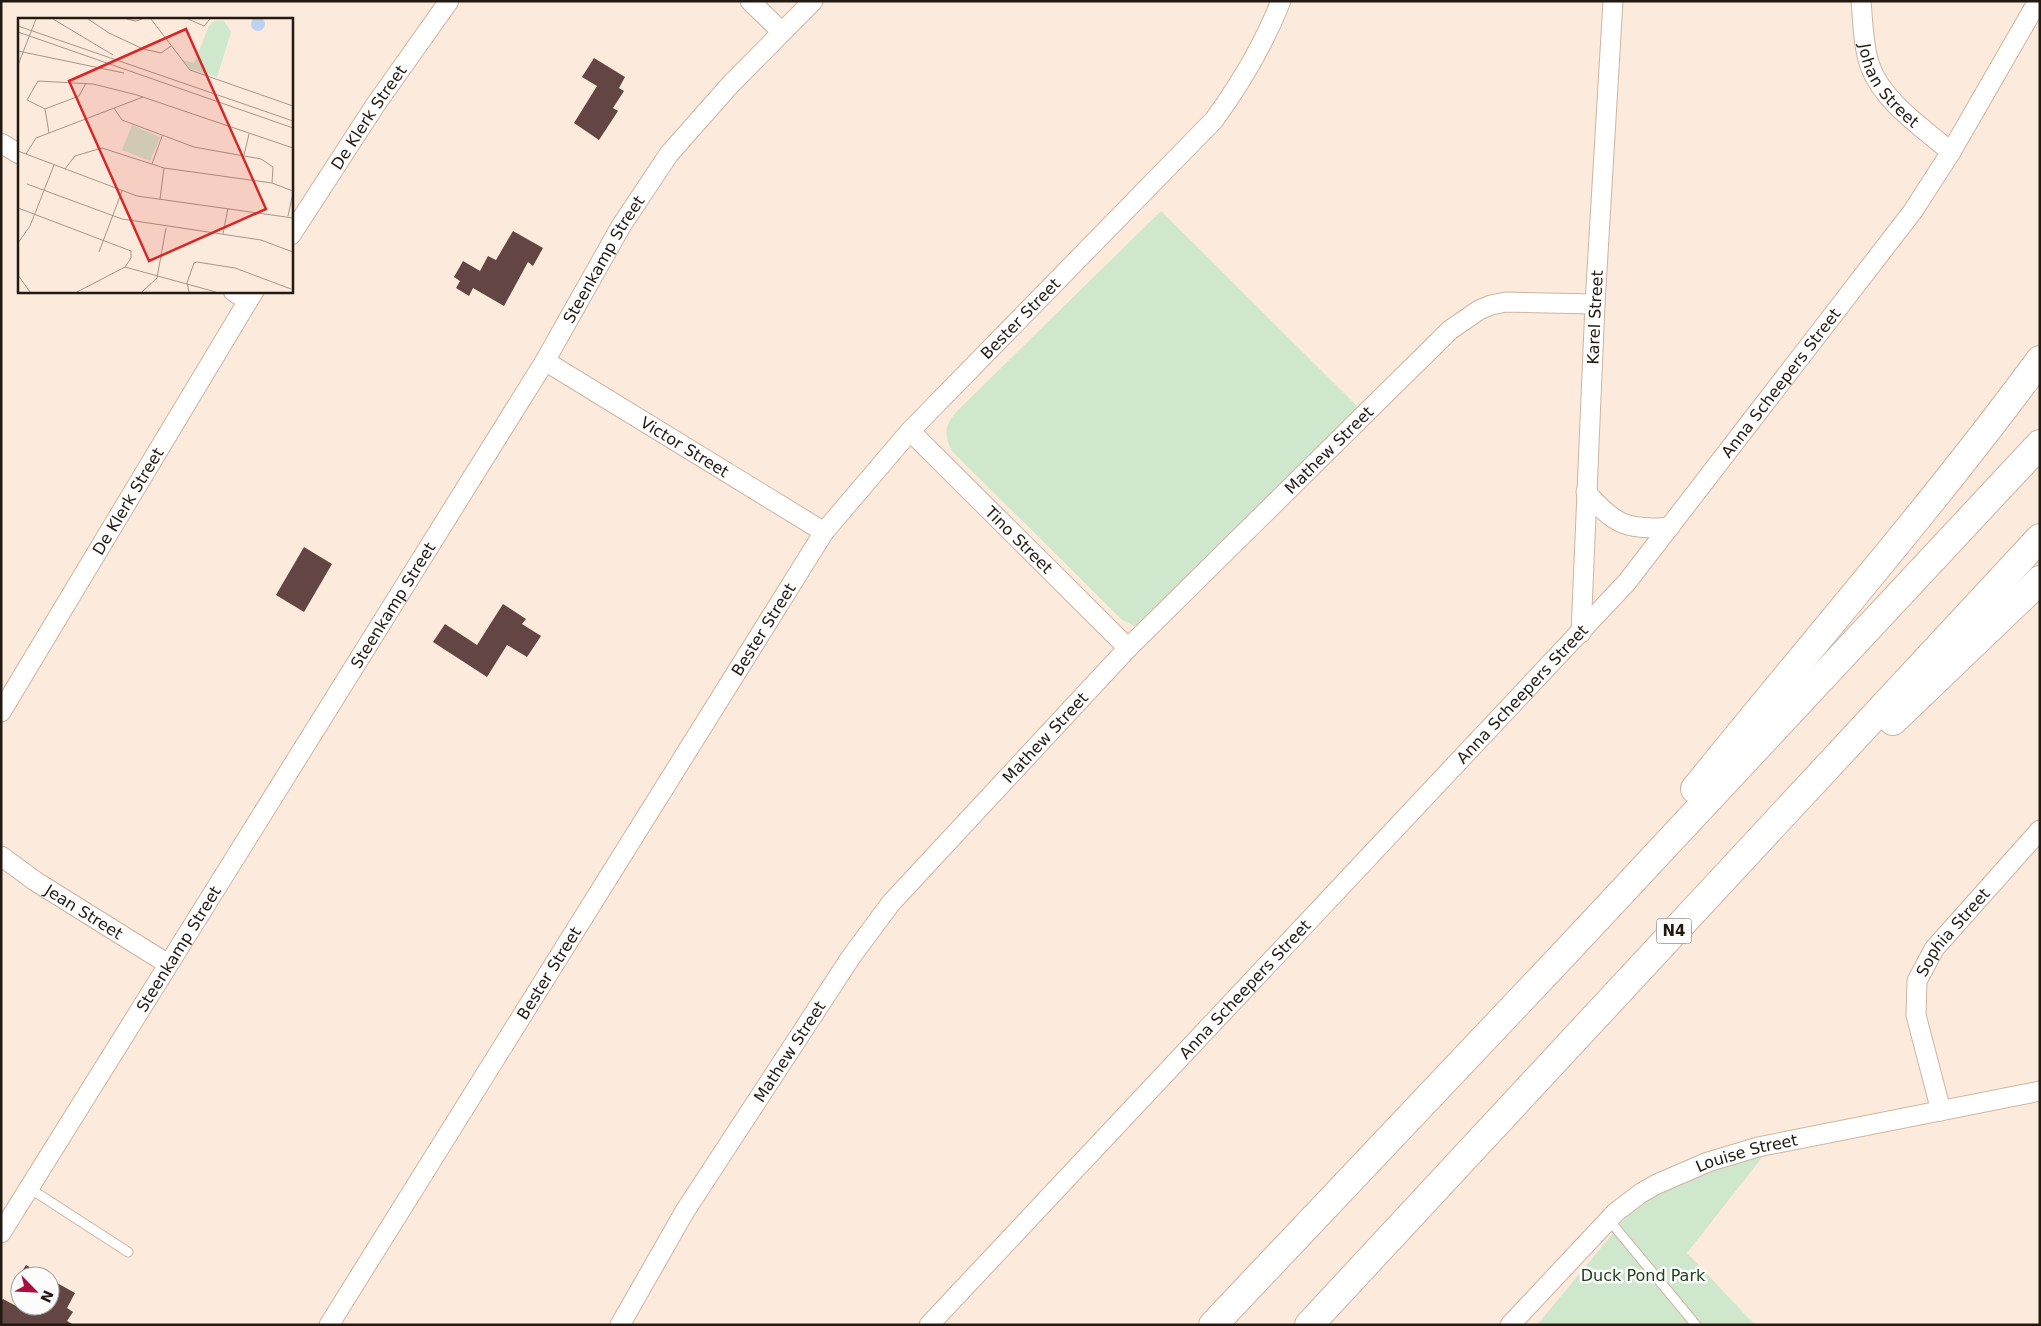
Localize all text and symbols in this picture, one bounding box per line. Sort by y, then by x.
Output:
inset map [18,18,292,292]
street label: Johan Street [1855,41,1923,131]
street label: De Klerk Street [327,61,410,173]
street label: Steenkamp Street [559,192,648,326]
street label: Karel Street [1583,270,1606,365]
street label: Bester Street [976,274,1064,363]
street label: Anna Scheepers Street [1717,304,1844,461]
street label: Mathew Street [1280,402,1377,498]
street label: Victor Street [637,412,733,481]
street label: De Klerk Street [88,444,167,558]
street label: Tino Street [981,501,1057,577]
street label: Steenkamp Street [346,539,439,672]
street label: Bester Street [727,580,799,679]
street label: Anna Scheepers Street [1452,620,1592,767]
street label: Mathew Street [998,688,1092,787]
street label: Jean Street [41,880,126,943]
street label: Steenkamp Street [132,882,225,1015]
street label: Sophia Street [1912,884,1993,980]
street label: Anna Scheepers Street [1175,916,1314,1062]
road number: N4 [1656,918,1692,944]
street label: Bester Street [513,923,585,1023]
street label: Mathew Street [749,997,829,1105]
street label: Louise Street [1693,1130,1799,1176]
north arrow [10,1266,60,1316]
park label: Duck Pond Park [1581,1266,1706,1285]
text: N [37,1288,57,1305]

